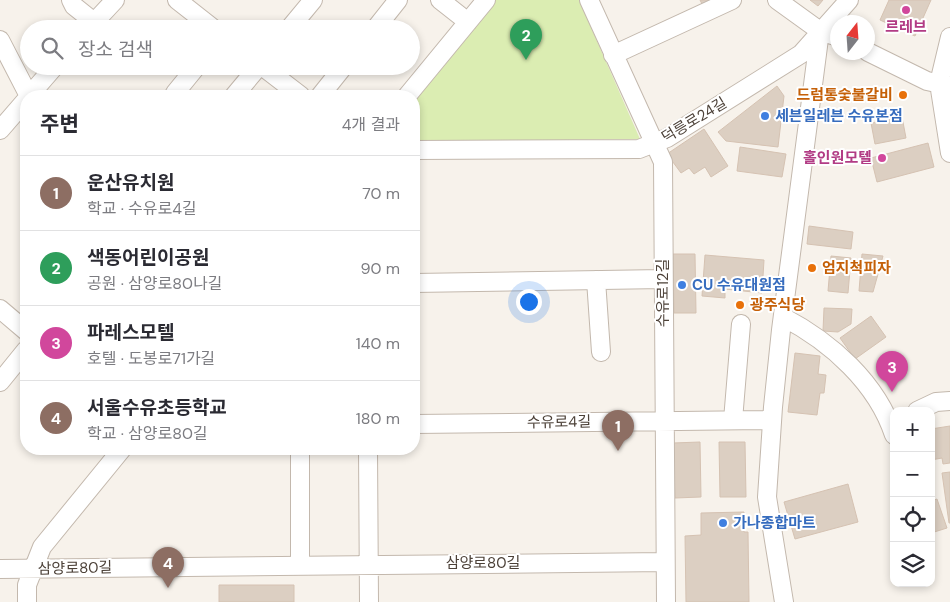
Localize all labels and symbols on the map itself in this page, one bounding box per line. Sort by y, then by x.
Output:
marker: 르레브 [900,4,912,16]
north arrow [830,15,875,60]
place label: 르레브 [885,17,927,37]
pin: 2 [510,19,542,60]
place label: 드럼통숯불갈비 [796,85,893,105]
marker: 드럼통숯불갈비 [897,89,909,101]
street label: 덕릉로24길 [658,93,730,147]
place label: 세븐일레븐 수유본점 [775,106,903,126]
marker: 세븐일레븐 수유본점 [759,110,771,122]
place label: 홀인원모텔 [803,148,872,168]
marker: 홀인원모텔 [876,152,888,164]
place label: 엄지척피자 [822,258,891,278]
street label: 수유로12길 [653,259,673,327]
marker: 엄지척피자 [806,262,818,274]
place label: CU 수유대원점 [692,275,786,295]
marker: CU 수유대원점 [676,279,688,291]
your location [516,289,542,315]
place label: 광주식당 [750,295,805,315]
marker: 광주식당 [734,299,746,311]
pin: 3 [876,351,908,392]
pin: 1 [602,410,634,451]
street label: 수유로4길 [527,411,591,433]
place label: 가나종합마트 [733,513,816,533]
marker: 가나종합마트 [717,517,729,529]
pin: 4 [152,547,184,588]
street label: 삼양로80길 [446,553,520,573]
street label: 삼양로80길 [38,557,112,579]

